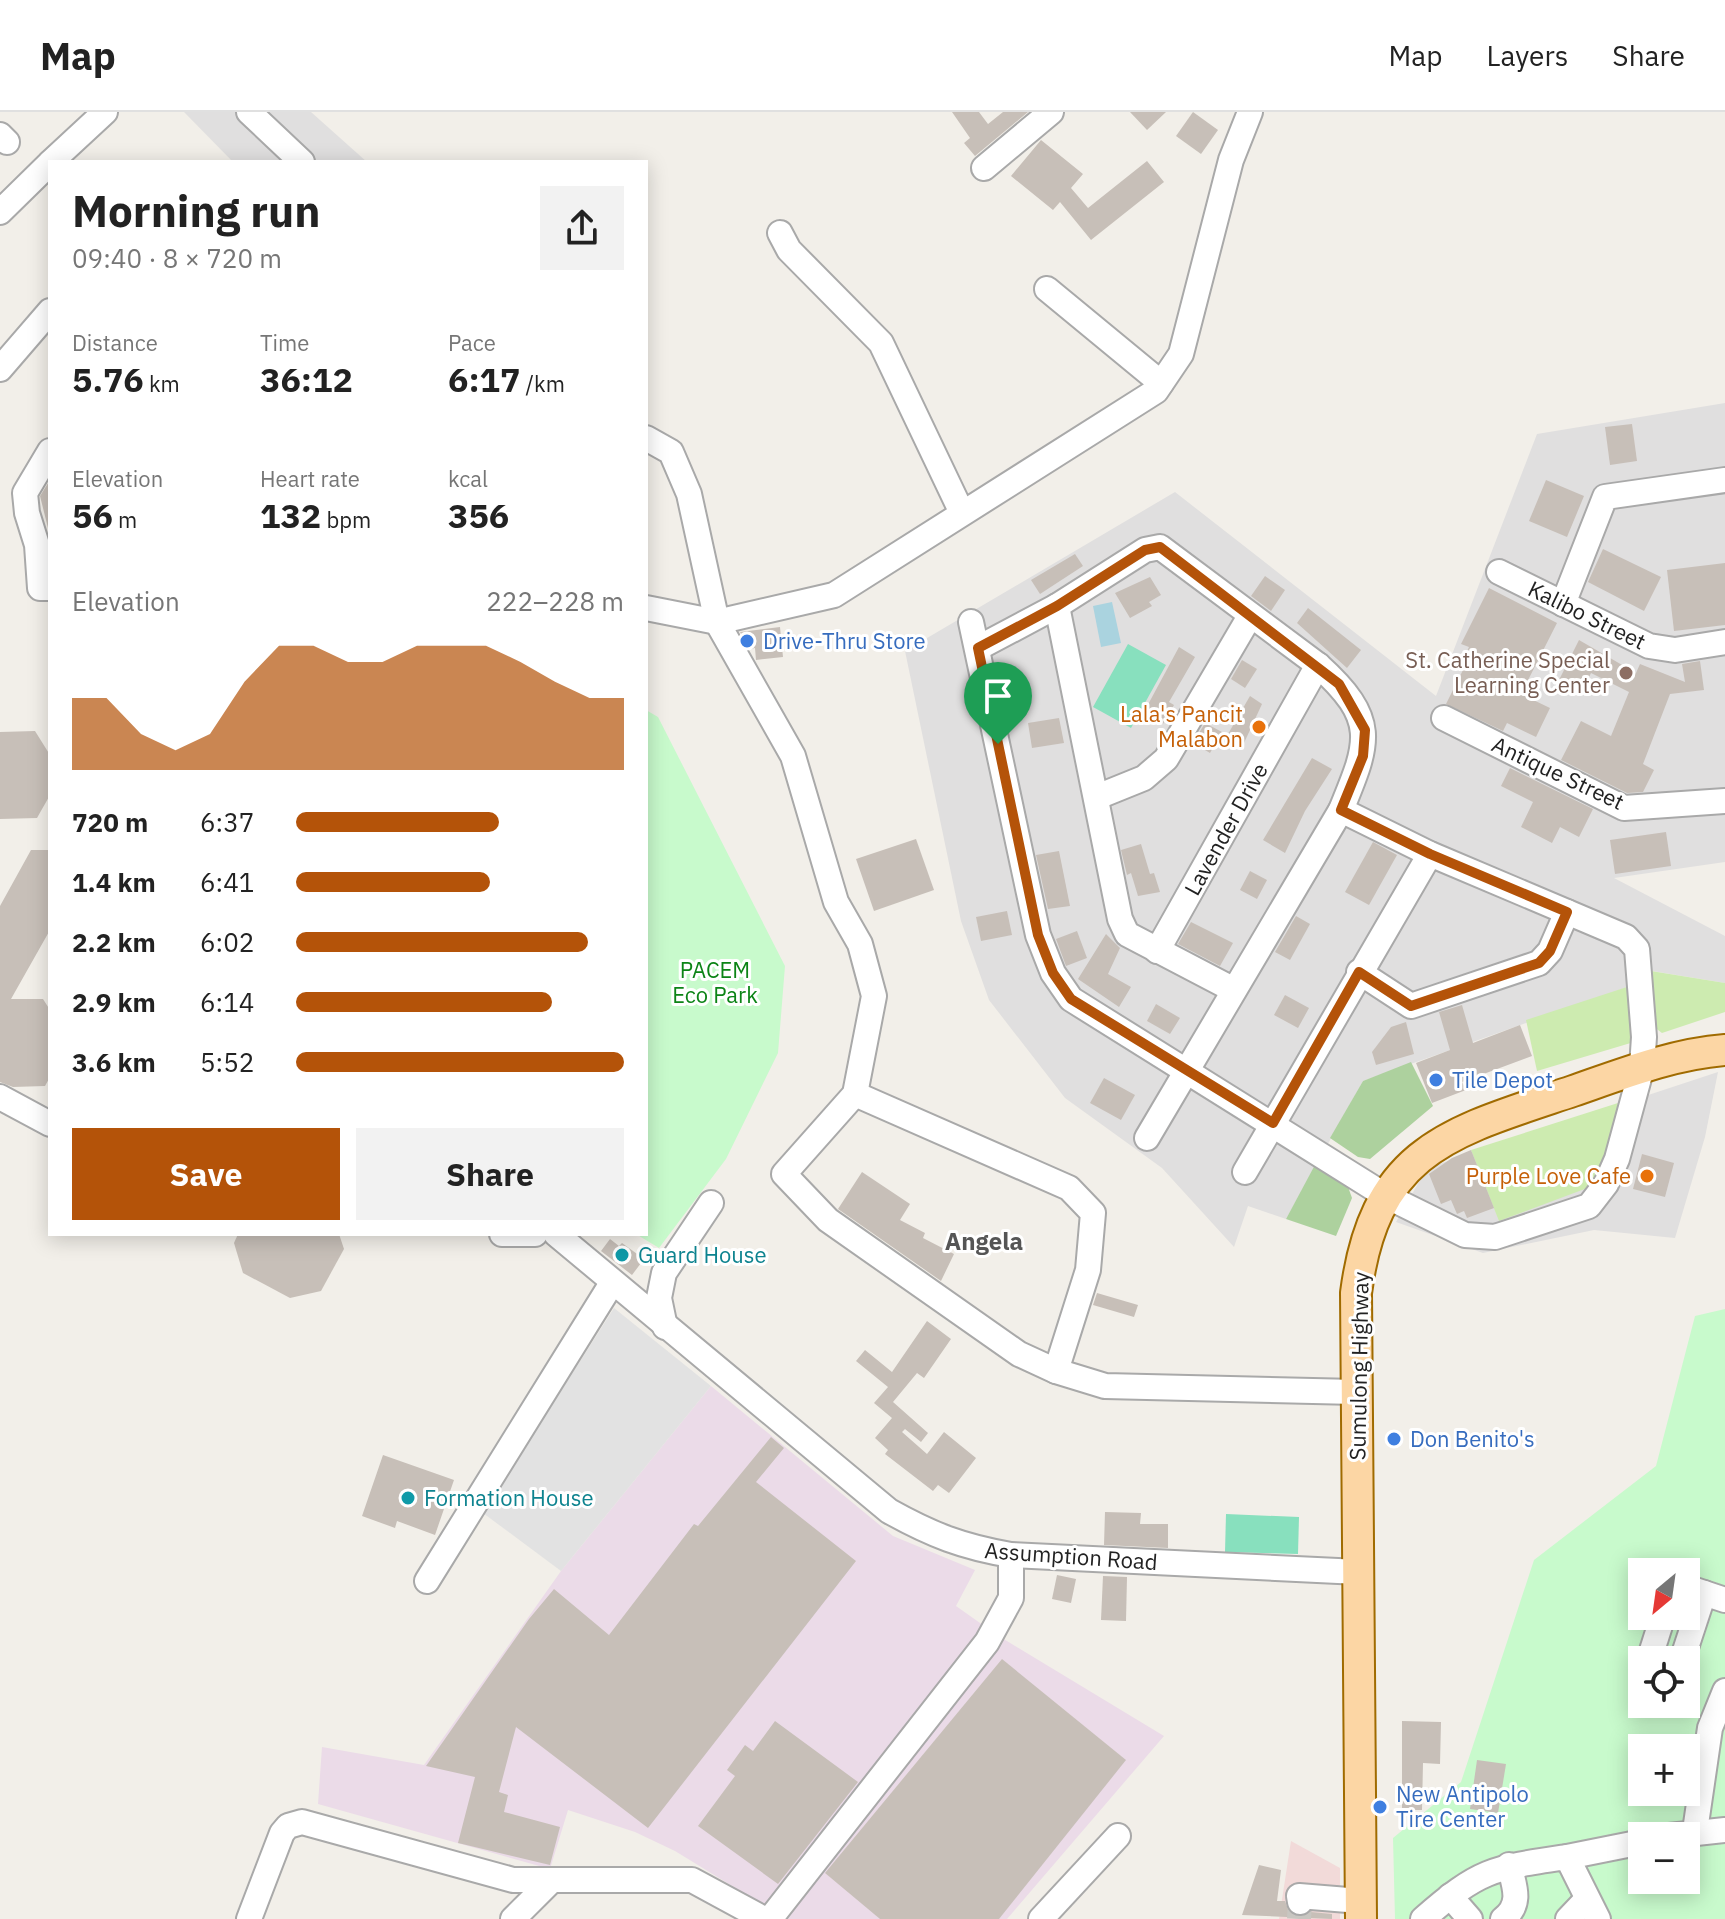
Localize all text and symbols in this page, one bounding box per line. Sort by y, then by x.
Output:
text: Map [40,31,116,80]
text: Map [1388,37,1442,74]
text: Layers [1486,37,1568,74]
text: Share [1612,37,1685,74]
text: Morning run [72,182,321,239]
button: share [540,186,624,270]
text: 09:40 · 8 × 720 m [72,241,282,275]
text: Distance [72,328,158,357]
text: Time [260,328,309,357]
text: Pace [448,328,496,357]
text: 5.76 [72,357,144,401]
text: 36:12 [260,357,353,401]
text: 6:17 [448,357,520,401]
text: km [144,369,180,398]
text: /km [520,369,565,398]
text: Elevation [72,464,163,493]
text: Heart rate [260,464,360,493]
text: kcal [448,464,488,493]
text: 56 [72,493,113,537]
text: 132 [260,493,321,537]
text: 356 [448,493,509,537]
text: m [113,505,137,534]
text: bpm [321,505,371,534]
street label: Kalibo Street [1524,574,1651,656]
text: Elevation [72,584,180,618]
text: 222–228 m [486,584,624,618]
place label: Drive-Thru Store [763,626,926,655]
marker: Drive-Thru Store [738,632,756,650]
place label: St. Catherine Special Learning Center [1405,645,1610,699]
pin [964,662,1032,744]
marker: St. Catherine Special Learning Center [1617,664,1635,682]
icon: arrive [976,674,1020,718]
place label: Lala's Pancit Malabon [1120,699,1243,753]
marker: Lala's Pancit Malabon [1250,718,1268,736]
street label: Antique Street [1487,729,1629,816]
street label: Lavender Drive [1177,757,1274,900]
text: 720 m [72,805,148,839]
text: 6:37 [200,805,254,839]
text: 1.4 km [72,865,156,899]
text: 6:41 [200,865,254,899]
text: 2.2 km [72,925,156,959]
text: 6:02 [200,925,254,959]
park label: PACEM Eco Park [672,955,758,1009]
text: 2.9 km [72,985,156,1019]
text: 6:14 [200,985,254,1019]
text: 3.6 km [72,1045,156,1079]
text: 5:52 [200,1045,254,1079]
place label: Tile Depot [1452,1065,1553,1094]
marker: Tile Depot [1427,1071,1445,1089]
button: Save [72,1128,340,1220]
button: Share [356,1128,624,1220]
place label: Purple Love Cafe [1466,1161,1631,1190]
marker: Purple Love Cafe [1638,1167,1656,1185]
district label: Angela [945,1225,1023,1257]
place label: Guard House [638,1240,767,1269]
marker: Guard House [613,1246,631,1264]
street label: Sumulong Highway [1342,1271,1375,1461]
place label: Don Benito's [1410,1424,1535,1453]
marker: Don Benito's [1385,1430,1403,1448]
place label: Formation House [424,1483,594,1512]
marker: Formation House [399,1489,417,1507]
street label: Assumption Road [983,1535,1159,1576]
north arrow [1628,1558,1700,1630]
map controls [1628,1558,1700,1894]
button: locate [1628,1646,1700,1718]
button: + [1628,1734,1700,1806]
place label: New Antipolo Tire Center [1396,1779,1529,1833]
marker: New Antipolo Tire Center [1371,1798,1389,1816]
button: − [1628,1822,1700,1894]

